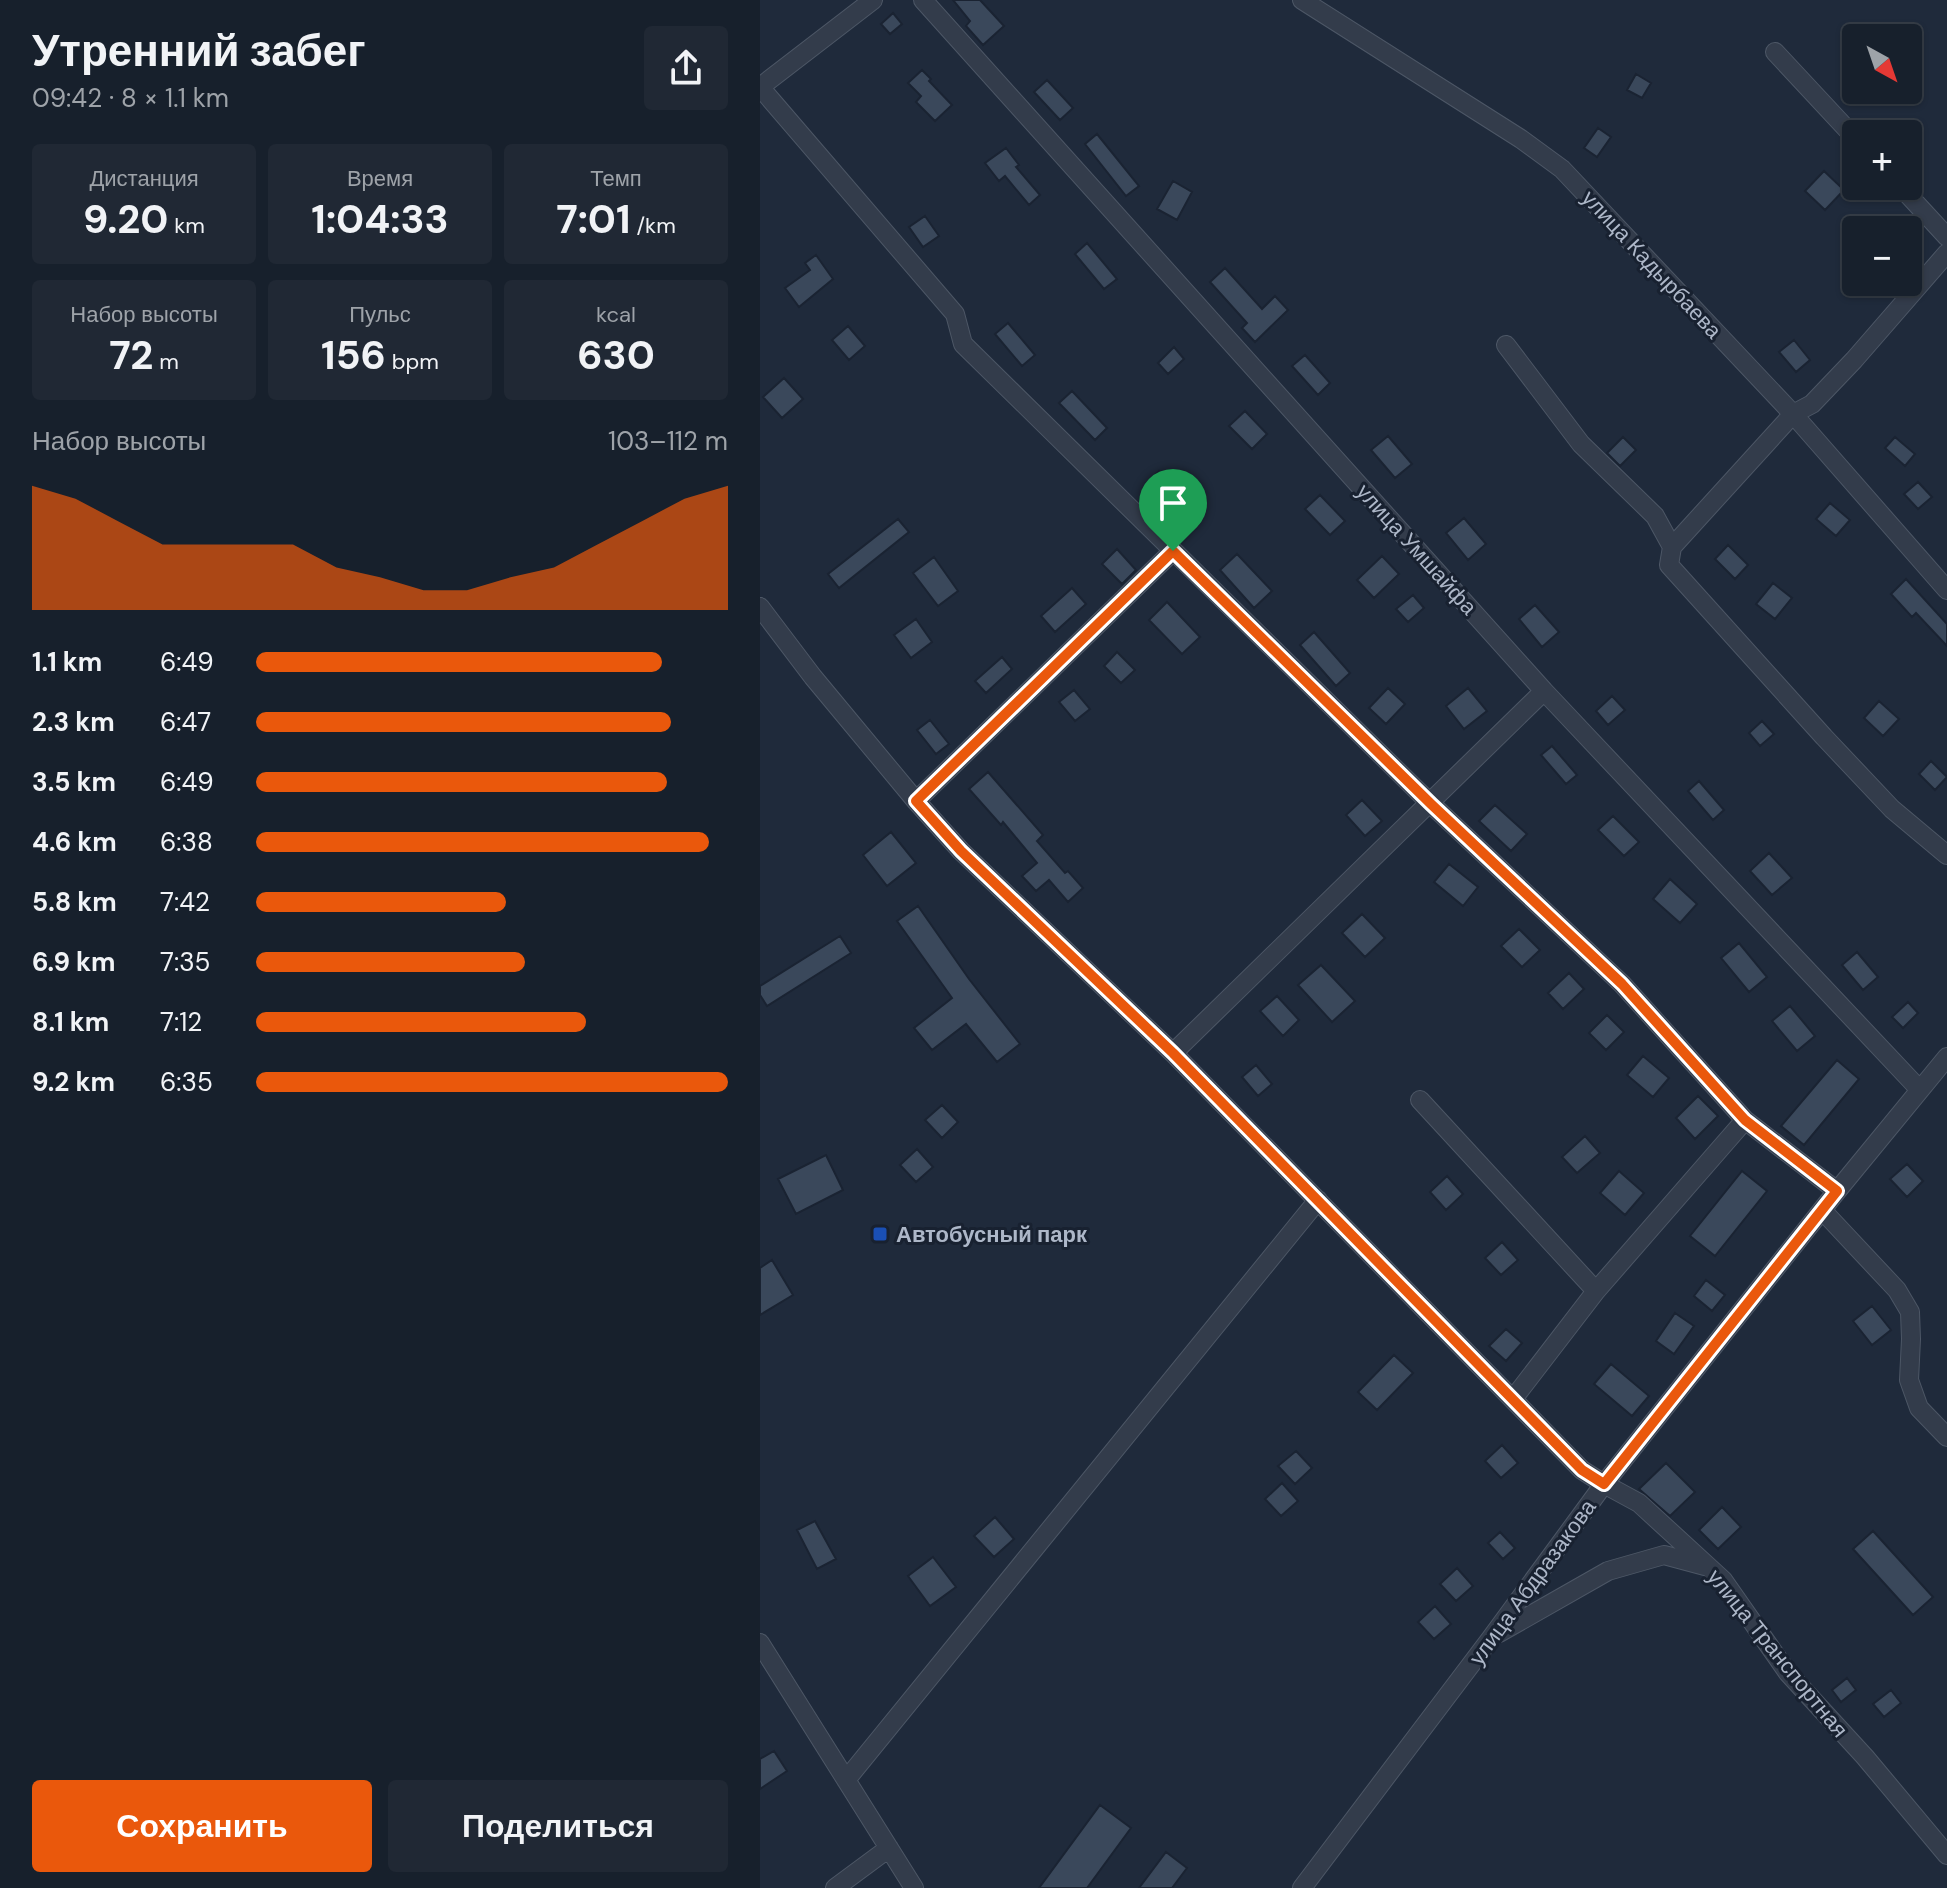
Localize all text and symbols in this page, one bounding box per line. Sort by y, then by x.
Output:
text: Утренний забег [32,22,366,80]
north arrow [1842,24,1922,104]
map controls [1842,24,1922,296]
button: share [644,26,728,110]
text: 09:42 · 8 × 1.1 km [32,81,229,115]
button: + [1842,120,1922,200]
text: Дистанция [89,164,199,193]
text: Время [347,164,413,193]
text: Темп [590,164,642,193]
street label: улица Кадырбаева [1575,184,1728,345]
text: 9.20 [83,193,168,245]
text: 1:04:33 [311,193,449,245]
text: 7:01 [556,193,631,245]
text: km [168,211,205,240]
text: /km [631,211,676,240]
button: − [1842,216,1922,296]
text: Набор высоты [70,300,218,329]
text: Пульс [349,300,411,329]
text: kcal [596,300,636,329]
text: 72 [109,329,153,381]
text: 156 [321,329,386,381]
text: 630 [577,329,655,381]
text: m [153,347,179,376]
text: bpm [386,347,439,376]
text: Набор высоты [32,424,206,458]
text: 103–112 m [608,424,728,458]
pin [1139,469,1207,551]
street label: улица Умшайфа [1350,478,1484,622]
icon: arrive [1151,481,1195,525]
text: 1.1 km [32,645,102,679]
text: 6:49 [160,645,214,679]
text: 2.3 km [32,705,115,739]
text: 6:47 [160,705,211,739]
text: 3.5 km [32,765,116,799]
text: 6:49 [160,765,214,799]
text: 4.6 km [32,825,117,859]
text: 6:38 [160,825,213,859]
text: 5.8 km [32,885,117,919]
text: 7:42 [160,885,210,919]
text: 6.9 km [32,945,116,979]
text: 7:35 [160,945,210,979]
text: 8.1 km [32,1005,109,1039]
text: 7:12 [160,1005,202,1039]
text: 9.2 km [32,1065,115,1099]
text: 6:35 [160,1065,213,1099]
place label: Автобусный парк [896,1220,1088,1249]
marker: Автобусный парк [871,1225,889,1243]
street label: улица Абдразакова [1463,1493,1603,1671]
street label: улица Транспортная [1701,1563,1854,1743]
button: Сохранить [32,1780,372,1872]
button: Поделиться [388,1780,728,1872]

